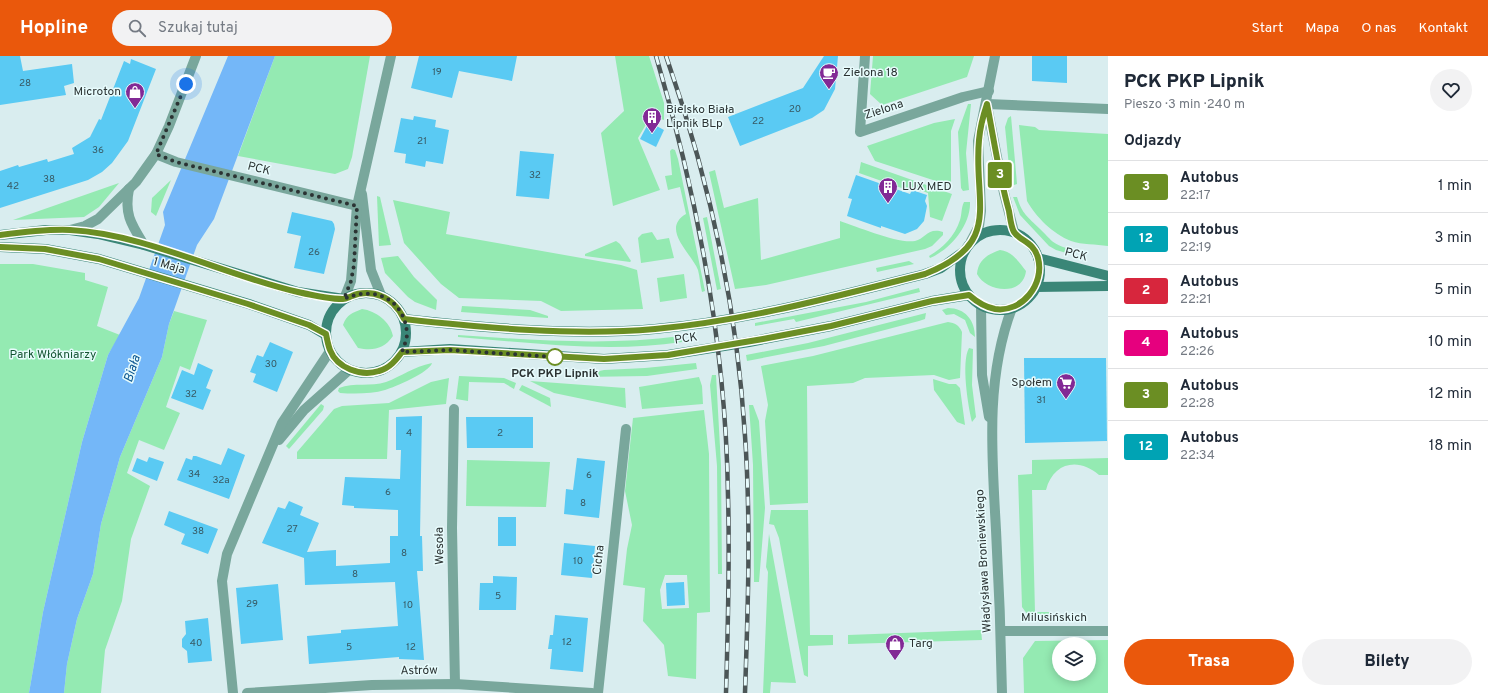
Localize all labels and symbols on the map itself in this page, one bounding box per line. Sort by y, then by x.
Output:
cafe icon: Zielona 18 [818,62,840,90]
place label: Zielona 18 [843,65,898,81]
house number: 19 [432,66,442,79]
your location [176,74,196,94]
house number: 28 [19,77,31,90]
shop icon: Microton [124,81,146,109]
place label: Microton [74,84,121,100]
street label: Zielona [862,96,906,124]
place label: Bielsko Biała Lipnik BLp [666,102,734,132]
house number: 20 [789,103,801,116]
building icon: Bielsko Biała Lipnik BLp [641,106,663,134]
house number: 22 [752,115,764,128]
house number: 21 [417,135,427,148]
house number: 36 [92,144,104,157]
street label: PCK [246,158,272,180]
line badge: 3 [987,162,1013,188]
house number: 32 [529,169,541,182]
house number: 38 [43,173,55,186]
building icon: LUX MED [877,176,899,204]
place label: LUX MED [902,179,952,195]
house number: 42 [7,180,19,193]
street label: PCK [1063,244,1089,266]
house number: 26 [308,246,320,259]
street label: 1 Maja [151,254,187,278]
street label: PCK [673,329,699,349]
park label: Park Włókniarzy [10,347,96,363]
marker: PCK PKP Lipnik [546,348,564,366]
water label: Biała [121,353,145,385]
house number: 30 [265,358,277,371]
place label: PCK PKP Lipnik [511,366,599,382]
supermarket icon: Społem [1055,372,1077,400]
place label: Społem [1011,375,1052,391]
house number: 32 [185,388,197,401]
house number: 31 [1036,394,1046,407]
house number: 4 [406,427,412,440]
house number: 2 [497,427,503,440]
house number: 34 [188,468,200,481]
house number: 6 [586,469,592,482]
house number: 32a [212,474,230,487]
house number: 6 [385,486,391,499]
street label: Władysława Broniewskiego [972,488,996,633]
house number: 8 [580,497,586,510]
house number: 27 [286,523,298,536]
house number: 38 [192,525,204,538]
street label: Wesoła [432,527,448,565]
street label: Cicha [589,544,609,576]
house number: 8 [401,547,407,560]
house number: 10 [573,555,583,568]
house number: 8 [352,568,358,581]
house number: 5 [495,590,501,603]
house number: 29 [246,598,258,611]
house number: 10 [403,599,413,612]
street label: Milusińskich [1021,610,1087,626]
shop icon: Targ [884,633,906,661]
house number: 12 [562,636,572,649]
place label: Targ [909,636,933,652]
house number: 40 [190,637,202,650]
house number: 5 [346,641,352,654]
house number: 12 [406,641,416,654]
street label: Astrów [400,663,438,679]

